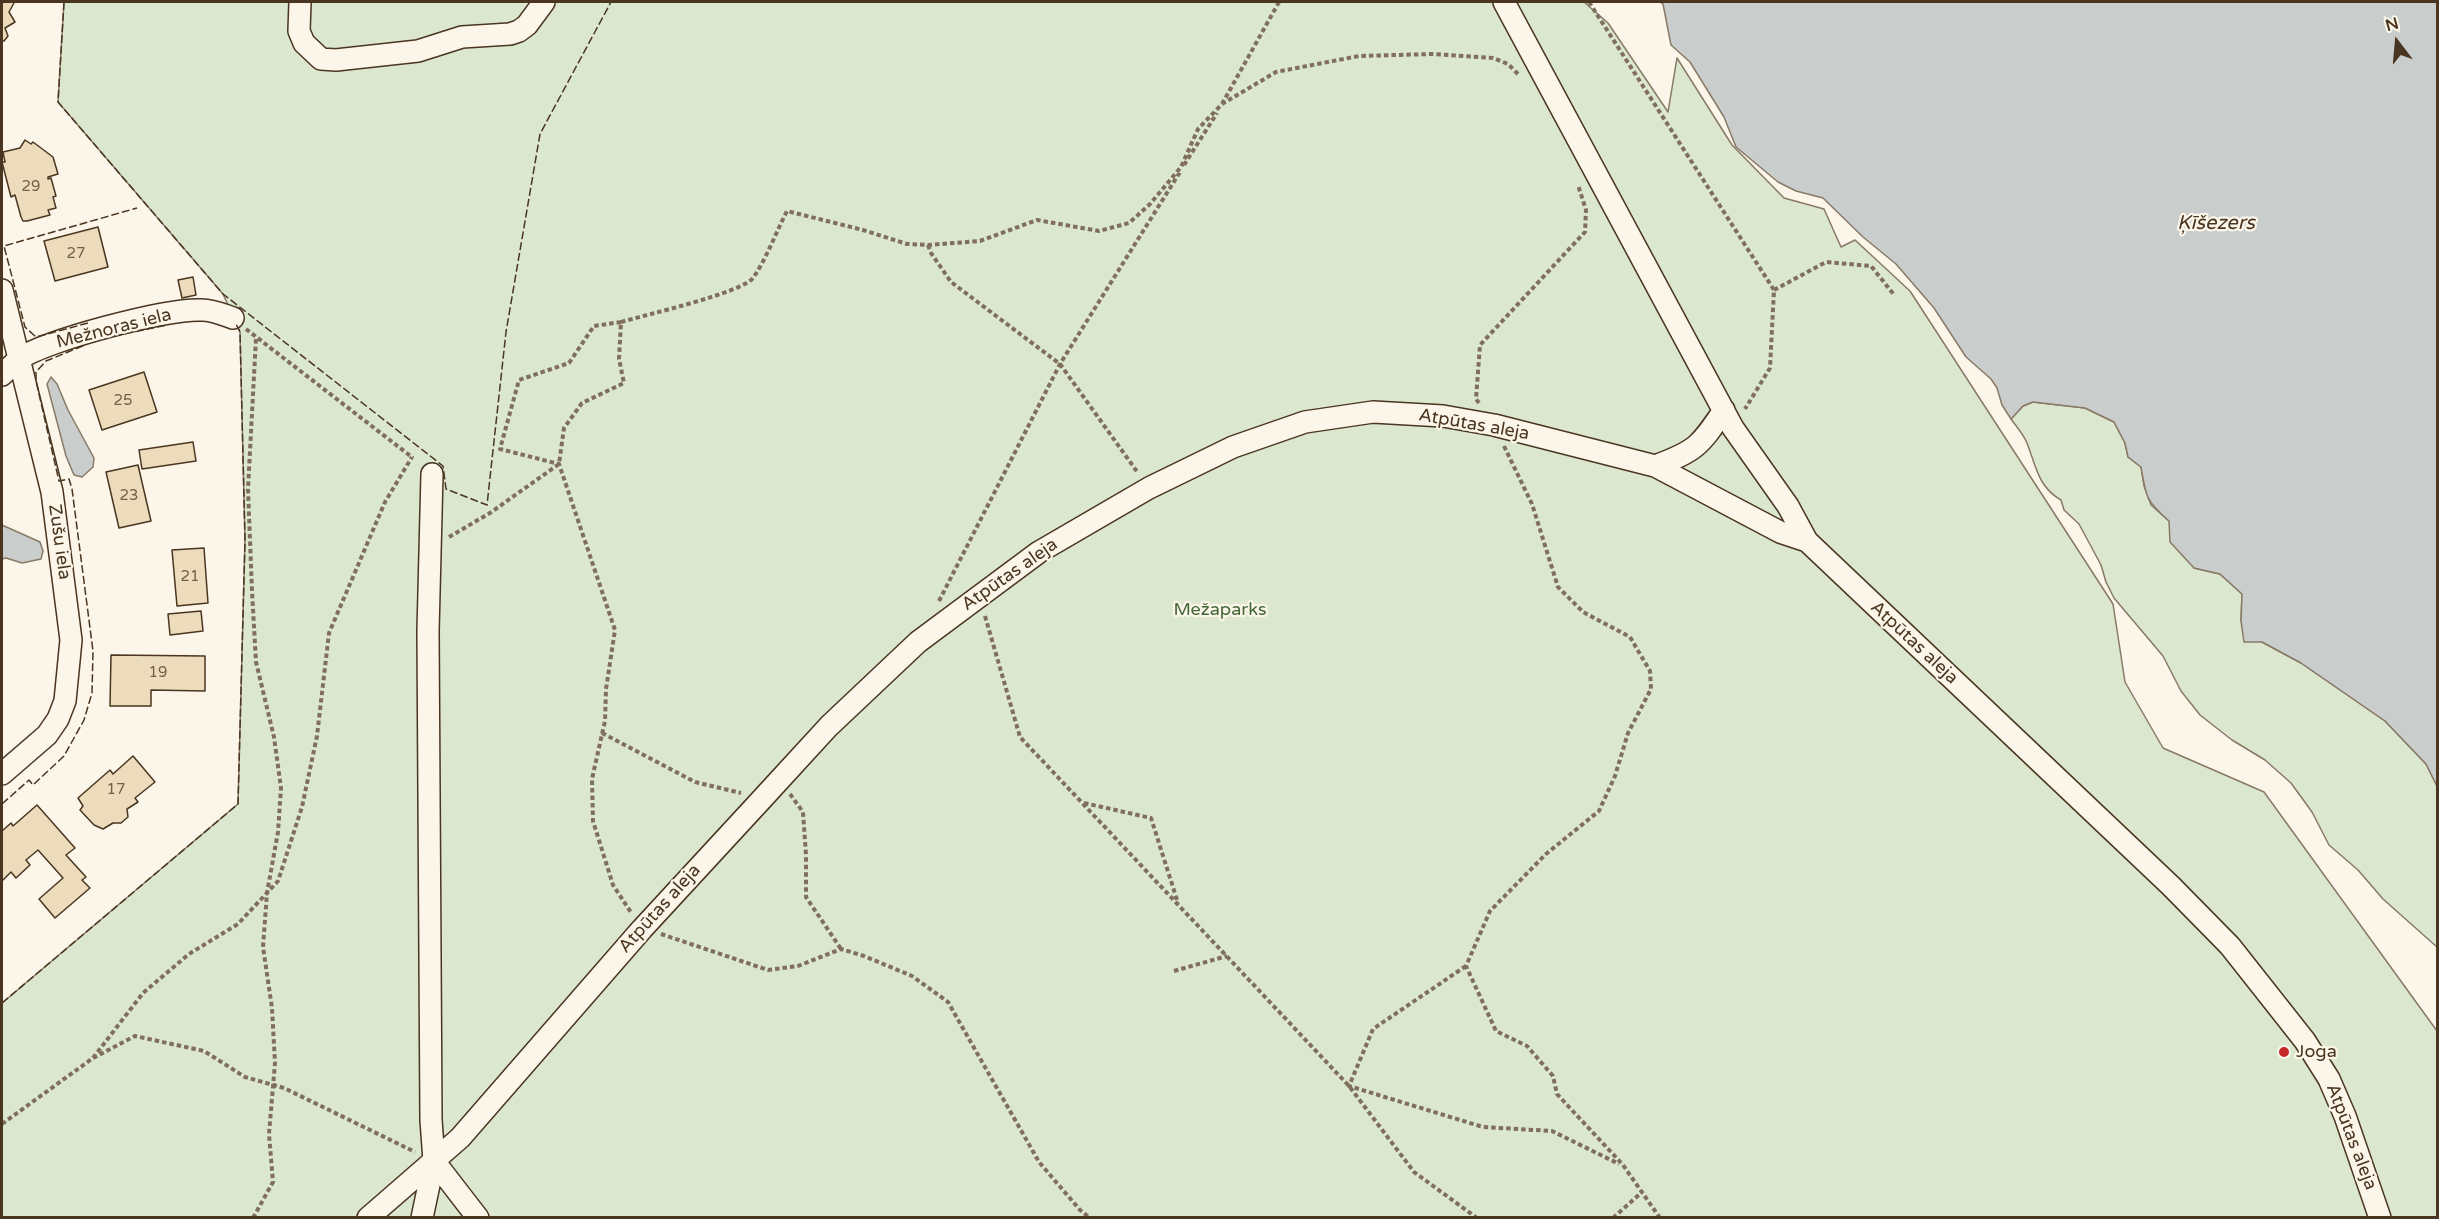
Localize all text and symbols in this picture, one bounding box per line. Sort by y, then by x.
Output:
north arrow [2367,12,2427,72]
text: N [2383,13,2401,36]
house number: 29 [22,178,40,196]
water label: Ķīšezers [2177,212,2255,236]
house number: 27 [67,245,85,263]
street label: Mežnoras iela [54,304,174,354]
house number: 25 [114,392,132,410]
street label: Atpūtas aleja [1417,405,1531,445]
house number: 23 [120,487,138,505]
street label: Zušu iela [43,503,75,581]
street label: Atpūtas aleja [958,534,1062,616]
house number: 21 [181,568,199,586]
street label: Atpūtas aleja [1866,597,1962,689]
park label: Mežaparks [1173,599,1267,621]
house number: 19 [149,664,167,682]
house number: 17 [107,781,125,799]
street label: Atpūtas aleja [615,860,705,958]
place label: Joga [2296,1041,2337,1063]
marker: Joga [2277,1045,2291,1059]
street label: Atpūtas aleja [2321,1081,2381,1193]

